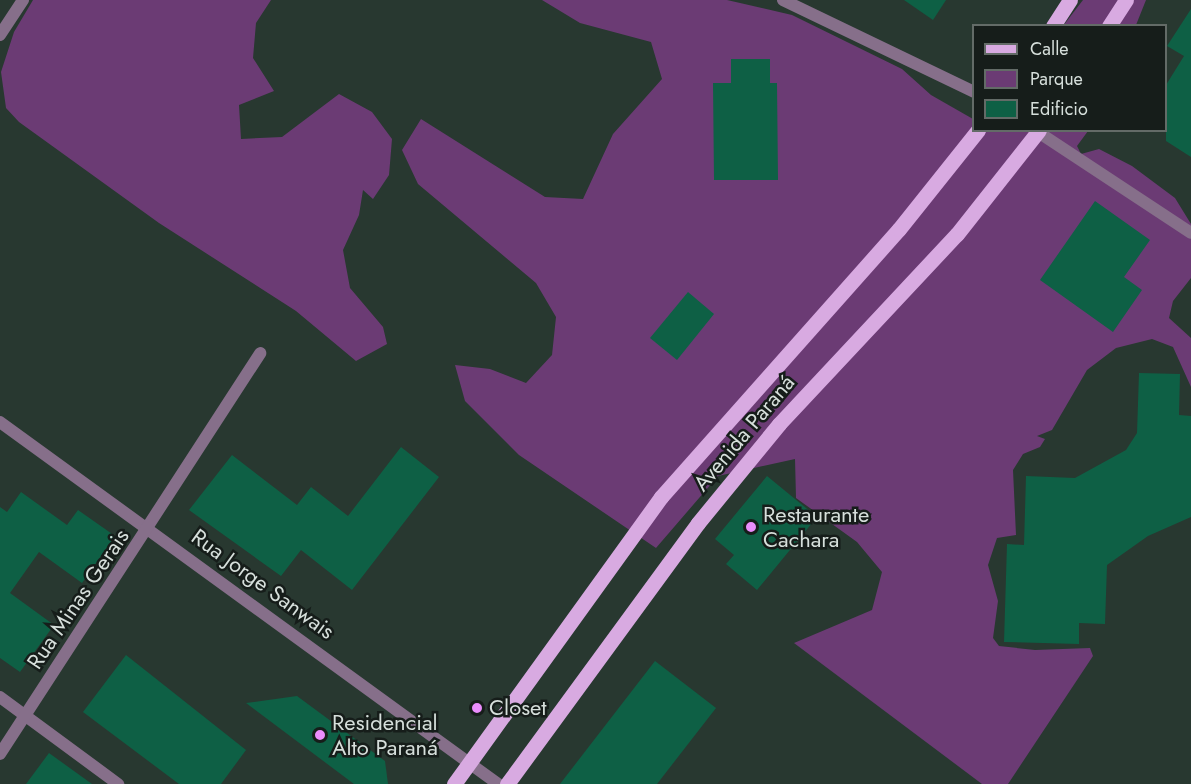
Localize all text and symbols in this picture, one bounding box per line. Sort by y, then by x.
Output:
legend [972,24,1167,132]
text: Calle [1030,36,1069,62]
text: Parque [1030,66,1083,92]
text: Edificio [1030,96,1088,122]
street label: Avenida Paraná [688,370,800,496]
place label: Restaurante Cachara [763,501,869,552]
marker: Restaurante Cachara [744,520,758,534]
street label: Rua Jorge Sanwais [186,523,340,645]
street label: Rua Minas Gerais [21,524,135,674]
place label: Closet [489,695,547,721]
marker: Closet [470,701,484,715]
place label: Residencial Alto Paraná [332,709,438,760]
marker: Residencial Alto Paraná [313,728,327,742]

